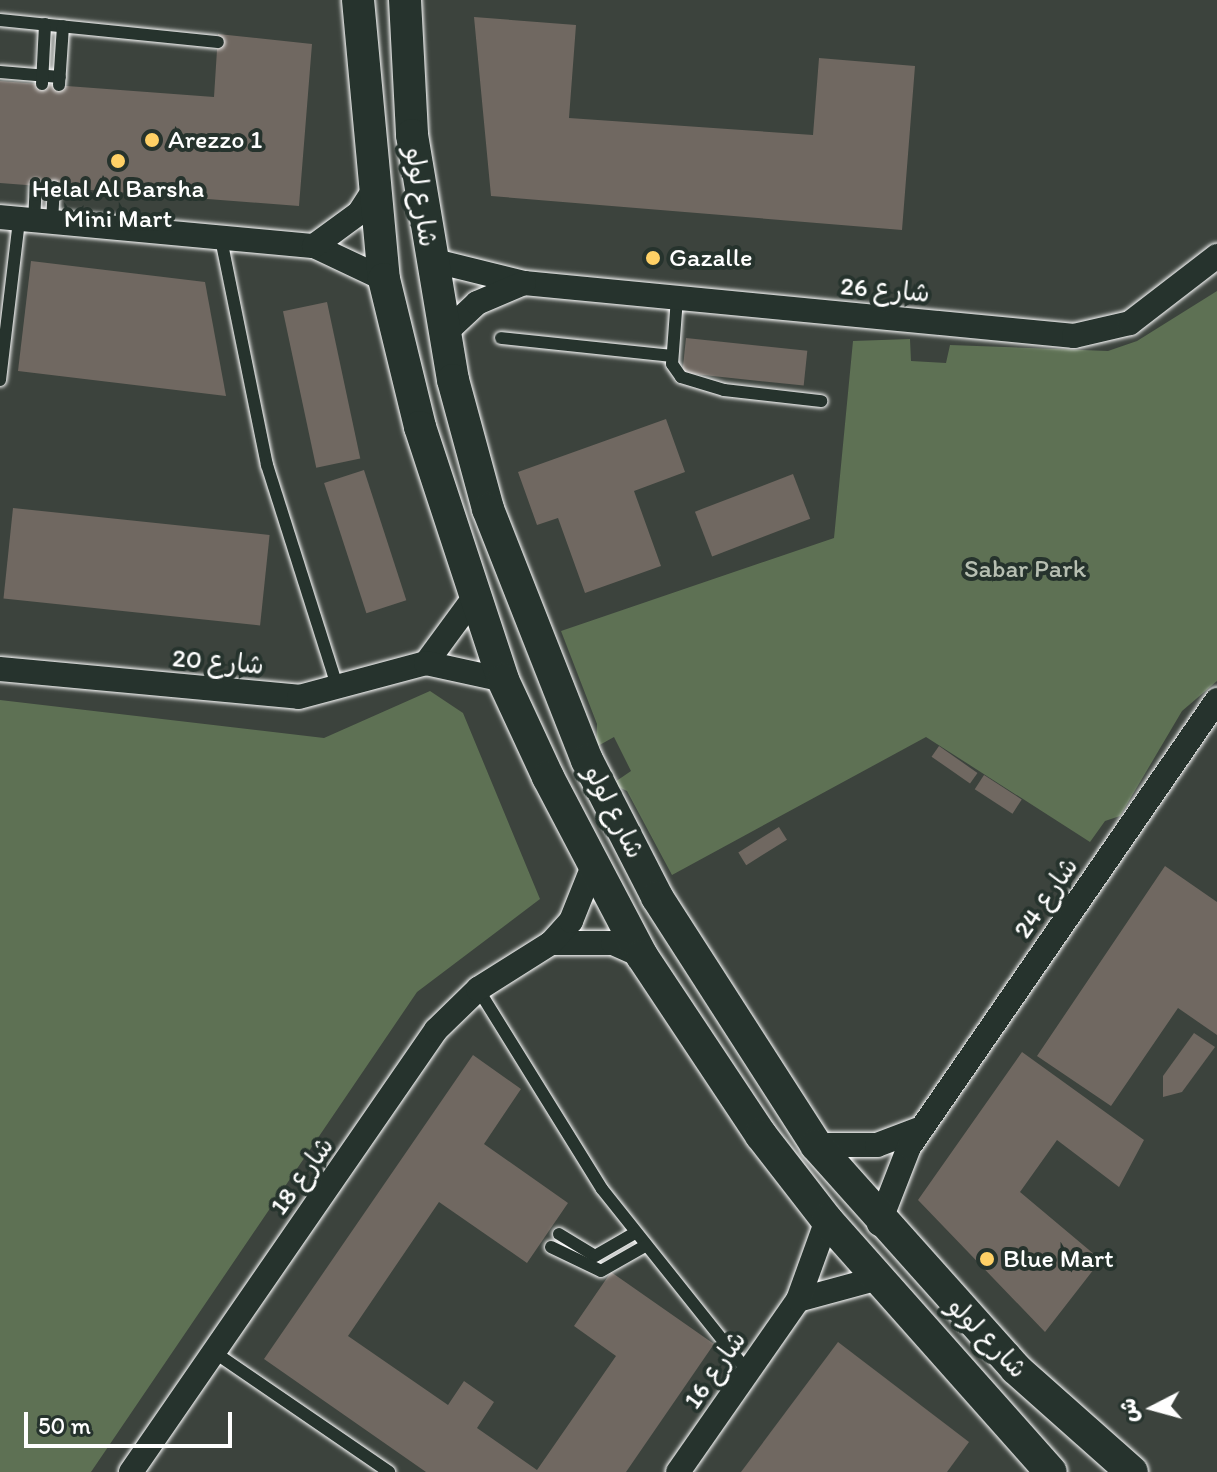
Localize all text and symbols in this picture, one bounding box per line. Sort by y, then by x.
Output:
place label: Arezzo 1 [168,124,262,156]
marker: Arezzo 1 [143,131,161,149]
street label: شارع لولو [399,145,443,249]
marker: Helal Al Barsha Mini Mart [109,152,127,170]
place label: Helal Al Barsha Mini Mart [32,173,204,234]
place label: Gazalle [669,242,753,274]
marker: Gazalle [644,249,662,267]
street label: شارع 26 [839,271,931,309]
park label: Sabar Park [964,553,1086,585]
street label: شارع 20 [171,642,265,682]
street label: شارع لولو [577,760,651,864]
street label: شارع 24 [1007,852,1085,944]
street label: شارع 18 [263,1131,341,1221]
place label: Blue Mart [1003,1243,1114,1275]
marker: Blue Mart [978,1250,996,1268]
street label: شارع لولو [941,1291,1033,1385]
street label: شارع 16 [677,1325,753,1415]
north arrow [1113,1368,1193,1448]
scale bar [28,1396,236,1446]
text: ش [1114,1397,1143,1424]
text: 50 m [38,1411,91,1440]

